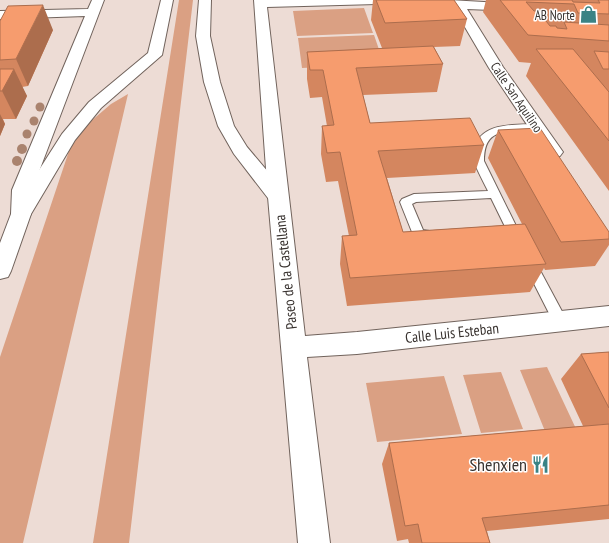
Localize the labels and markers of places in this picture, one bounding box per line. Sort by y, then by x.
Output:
shop icon: AB Norte [578,5,598,25]
place label: AB Norte [535,7,575,24]
place label: Shenxien [469,453,527,476]
restaurant icon: Shenxien [530,455,550,475]

